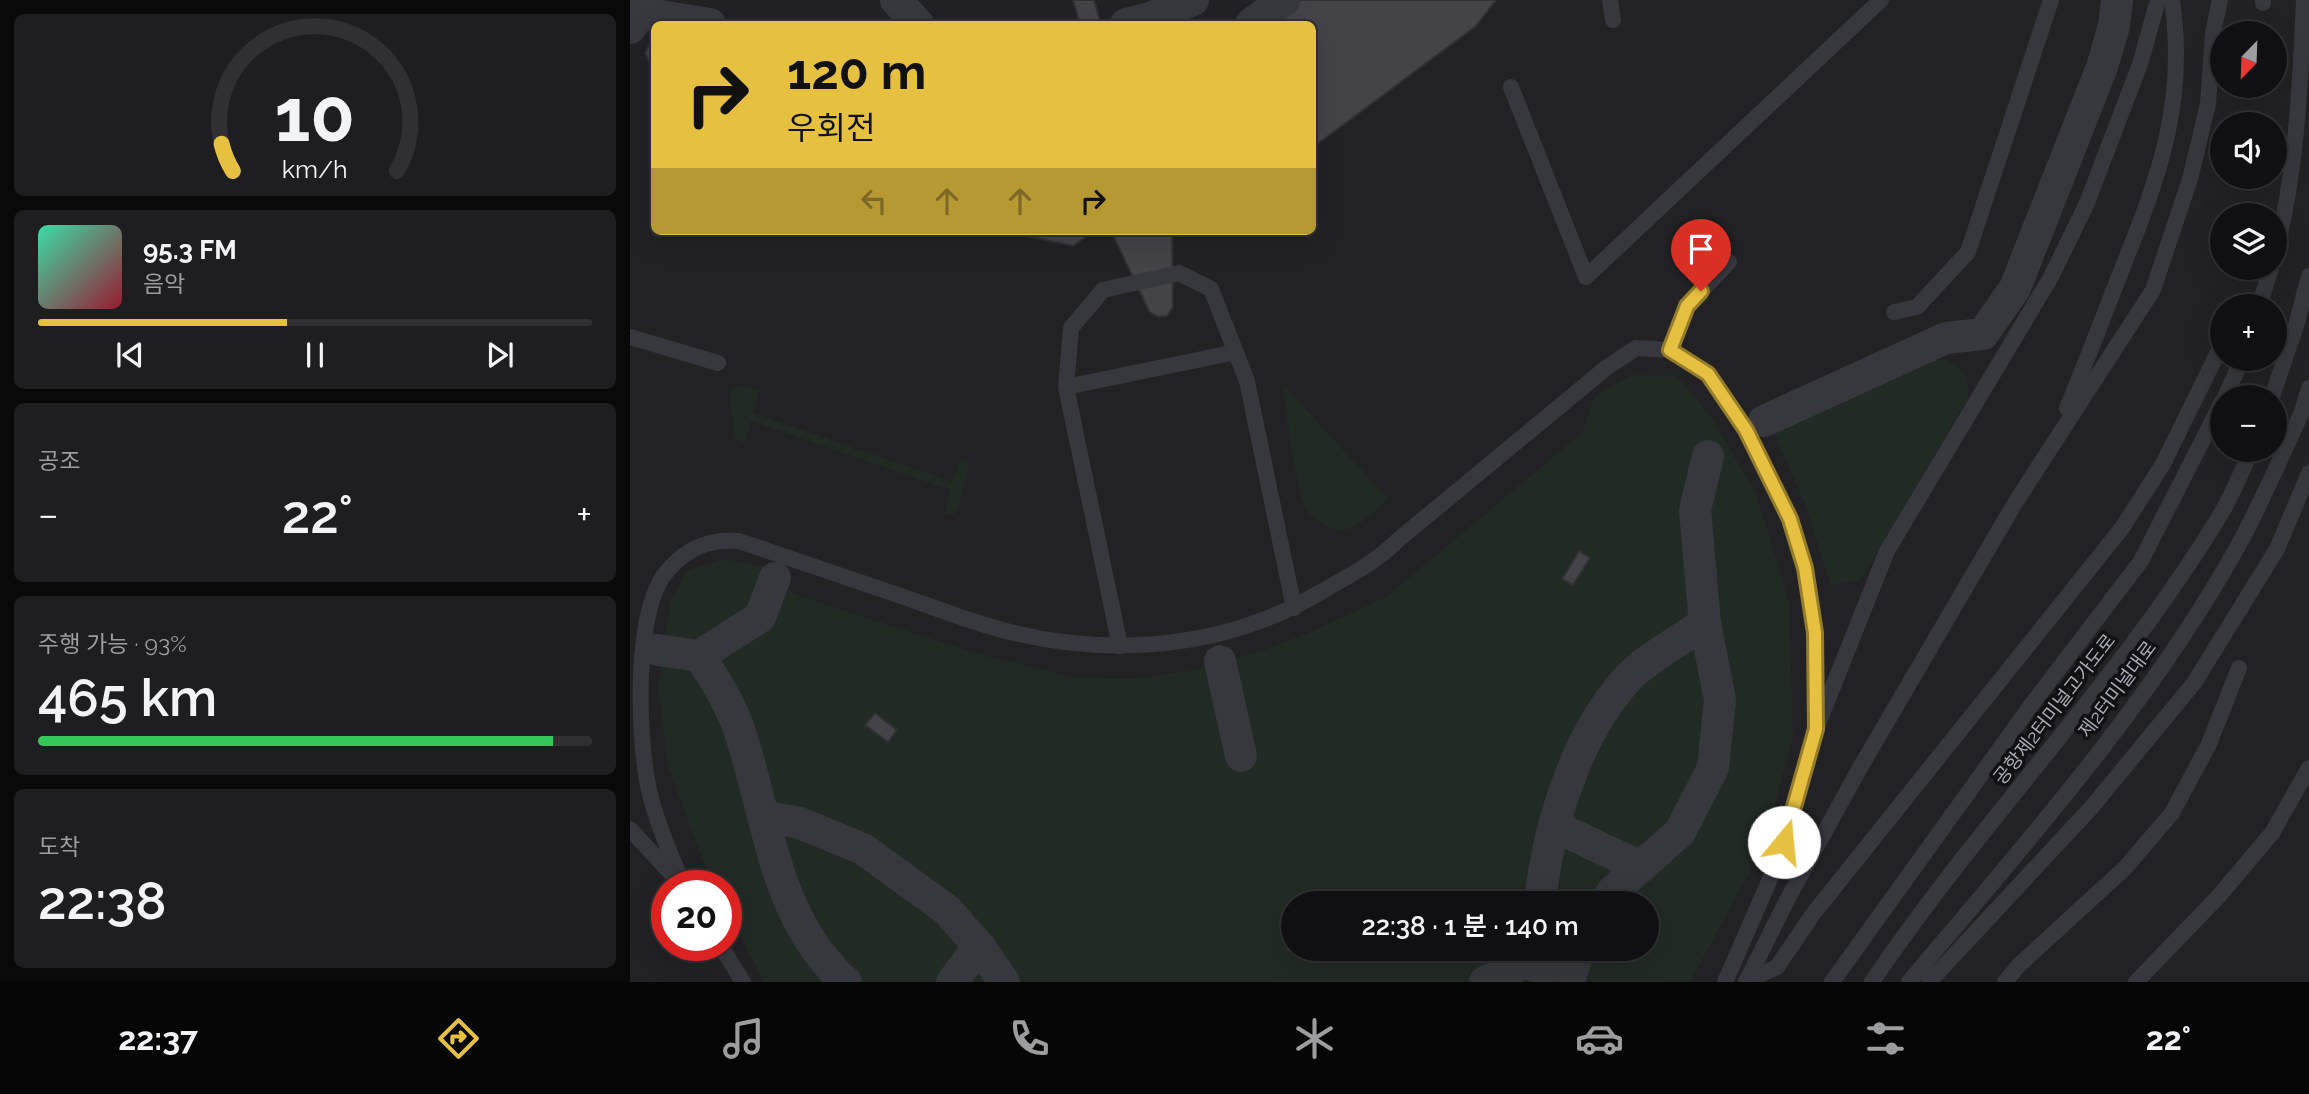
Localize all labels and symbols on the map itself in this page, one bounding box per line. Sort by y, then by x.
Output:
north arrow [2210,21,2287,98]
pin [1671,219,1731,291]
street label: 공항제2터미널고가도로 [1988,629,2120,789]
street label: 제2터미널대로 [2074,637,2160,741]
position arrow [1747,805,1821,879]
speed limit sign: 20 [651,870,742,961]

